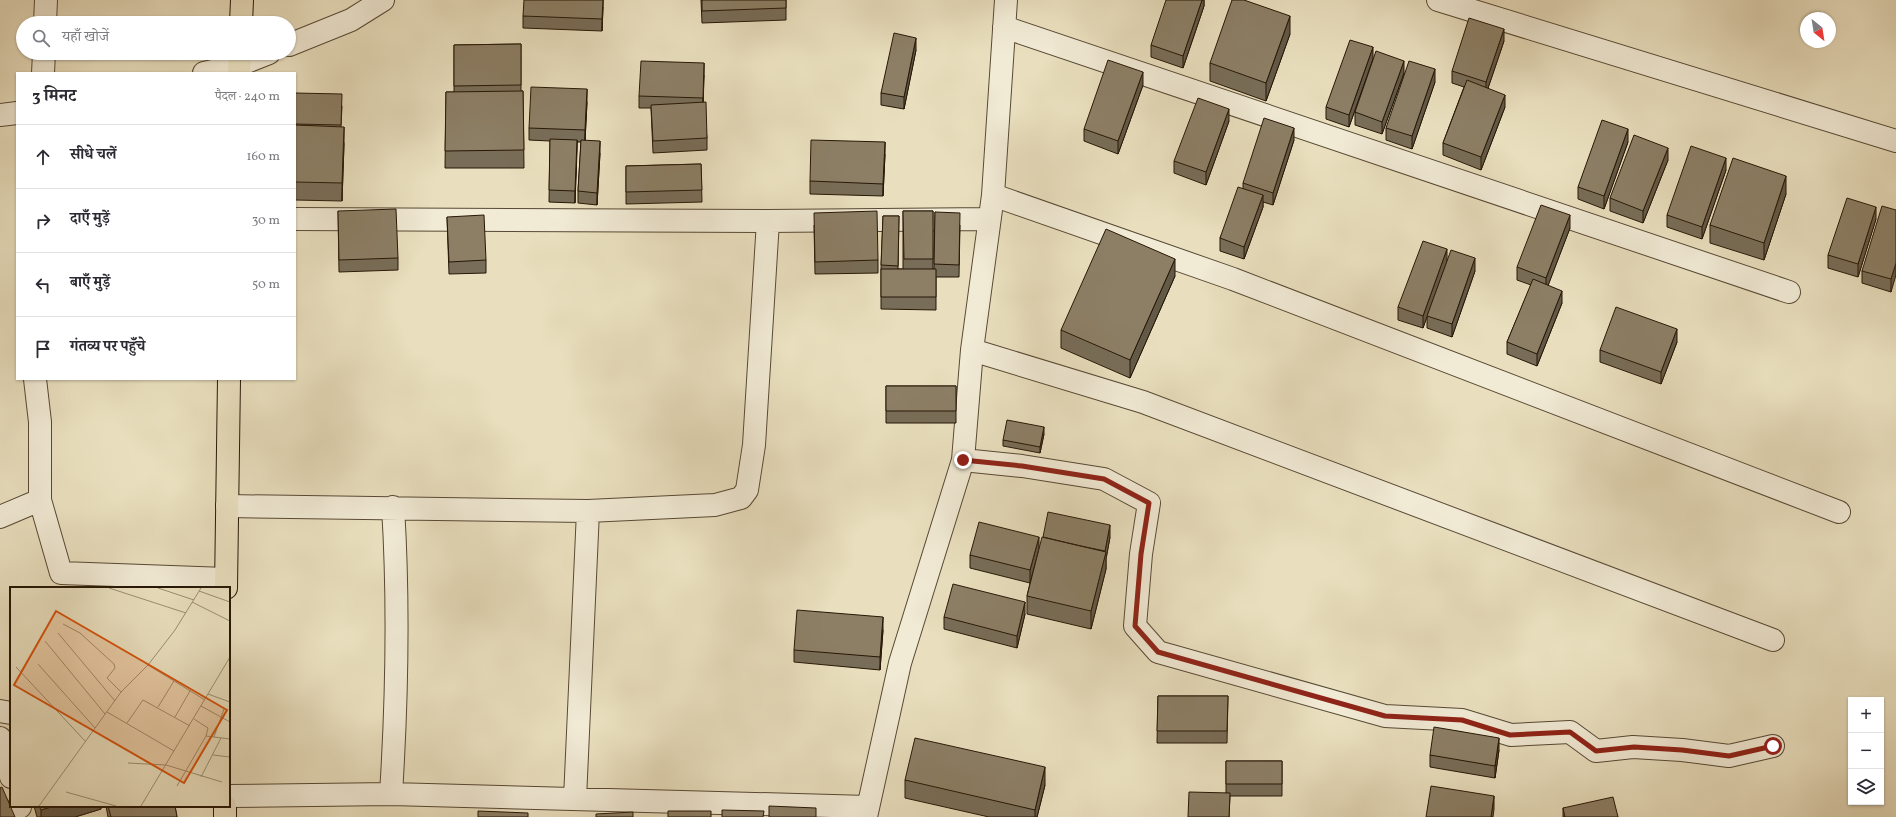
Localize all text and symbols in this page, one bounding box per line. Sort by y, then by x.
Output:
north arrow [1800,12,1836,48]
search box [16,16,296,60]
icon: search [30,27,52,49]
text: यहाँ खोजें [62,27,109,48]
text: 3 मिनट [32,85,76,108]
text: पैदल · 240 m [215,88,280,106]
text: सीधे चलें [70,145,117,166]
icon: ahead [32,146,54,168]
text: 160 m [246,148,280,166]
text: दाएँ मुड़ें [70,209,110,230]
icon: right [32,210,54,232]
text: 30 m [252,212,280,230]
text: बाएँ मुड़ें [70,273,110,294]
icon: left [32,274,54,296]
text: 50 m [252,276,280,294]
text: गंतव्य पर पहुँचे [70,337,145,358]
icon: arrive [32,338,54,360]
route end [954,451,972,469]
inset map [10,587,230,807]
map controls [1848,697,1884,805]
button: + [1848,697,1884,733]
button: − [1848,733,1884,769]
route start [1764,737,1782,755]
button: layers [1848,769,1884,805]

